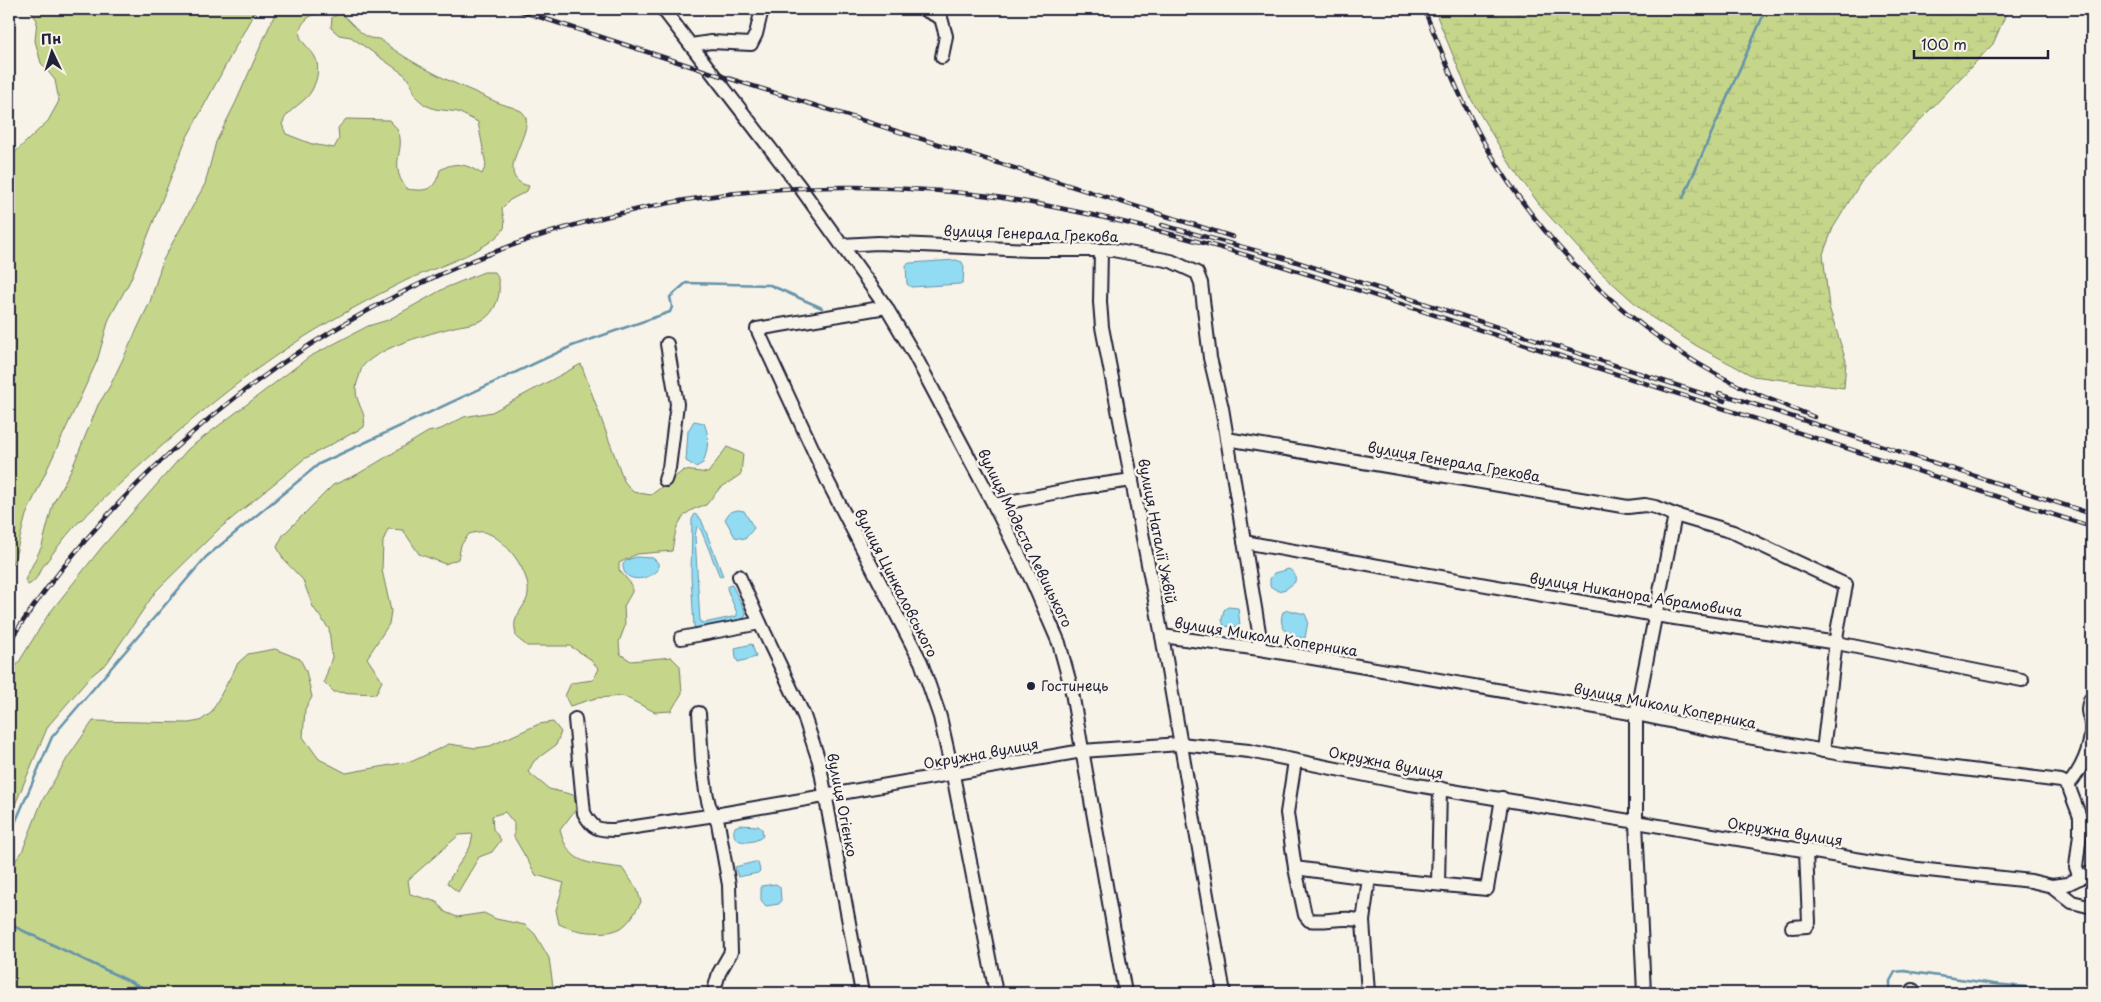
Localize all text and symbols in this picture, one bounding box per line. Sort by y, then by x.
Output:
text: Пн [40,27,62,50]
north arrow [28,28,78,78]
scale bar [1914,28,2047,60]
text: 100 m [1921,32,1967,55]
street label: вулиця Генерала Грекова [943,220,1119,247]
street label: вулиця Генерала Грекова [1366,436,1542,487]
street label: вулиця Модеста Левицького [973,445,1078,631]
street label: вулиця Наталії Ужвій [1133,457,1182,605]
street label: вулиця Цинкаловського [850,505,943,661]
street label: вулиця Никанора Абрамовича [1528,567,1744,622]
street label: вулиця Миколи Коперника [1173,612,1359,661]
place label: Гостинець [1041,675,1109,696]
street label: вулиця Миколи Коперника [1572,678,1758,734]
marker: Гостинець [1025,680,1037,692]
street label: Окружна вулиця [922,733,1040,774]
street label: Окружна вулиця [1327,741,1445,784]
street label: вулиця Огієнко [822,751,863,859]
street label: Окружна вулиця [1726,812,1844,851]

